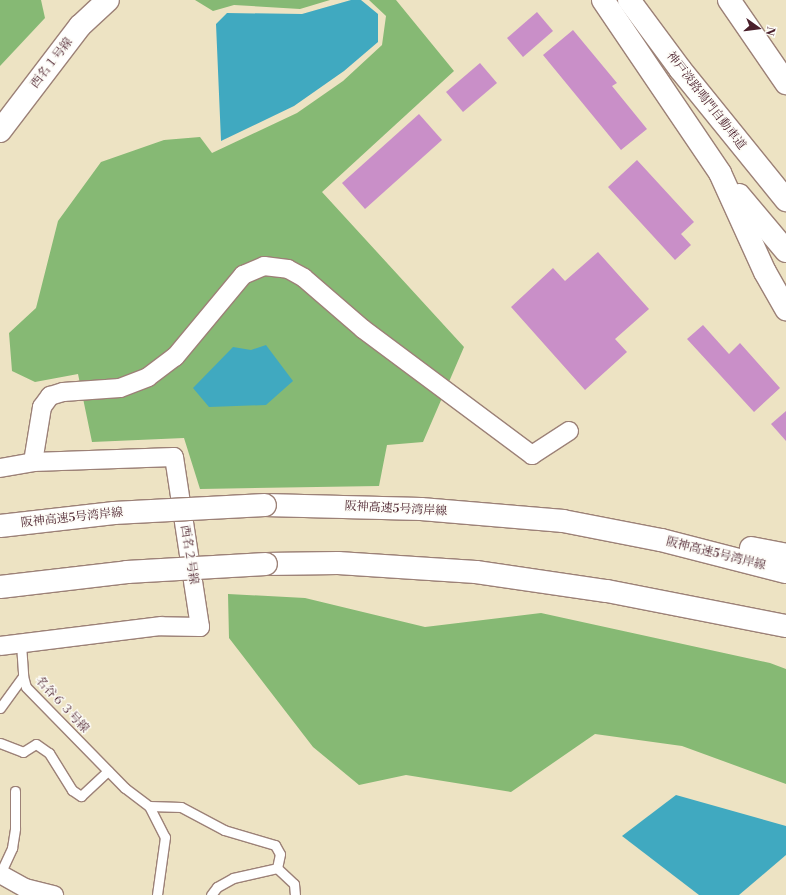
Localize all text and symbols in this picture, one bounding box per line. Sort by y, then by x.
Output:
north arrow [738,8,778,48]
text: N [762,25,777,37]
street label: 西名１号線 [28,35,76,91]
street label: 神戸淡路鳴門自動車道 [663,49,749,153]
street label: 阪神高速5号湾岸線 [344,499,448,519]
street label: 阪神高速5号湾岸線 [20,505,124,531]
street label: 西名２号線 [177,524,201,586]
street label: 阪神高速5号湾岸線 [664,535,768,573]
street label: 名谷６３号線 [32,674,92,736]

